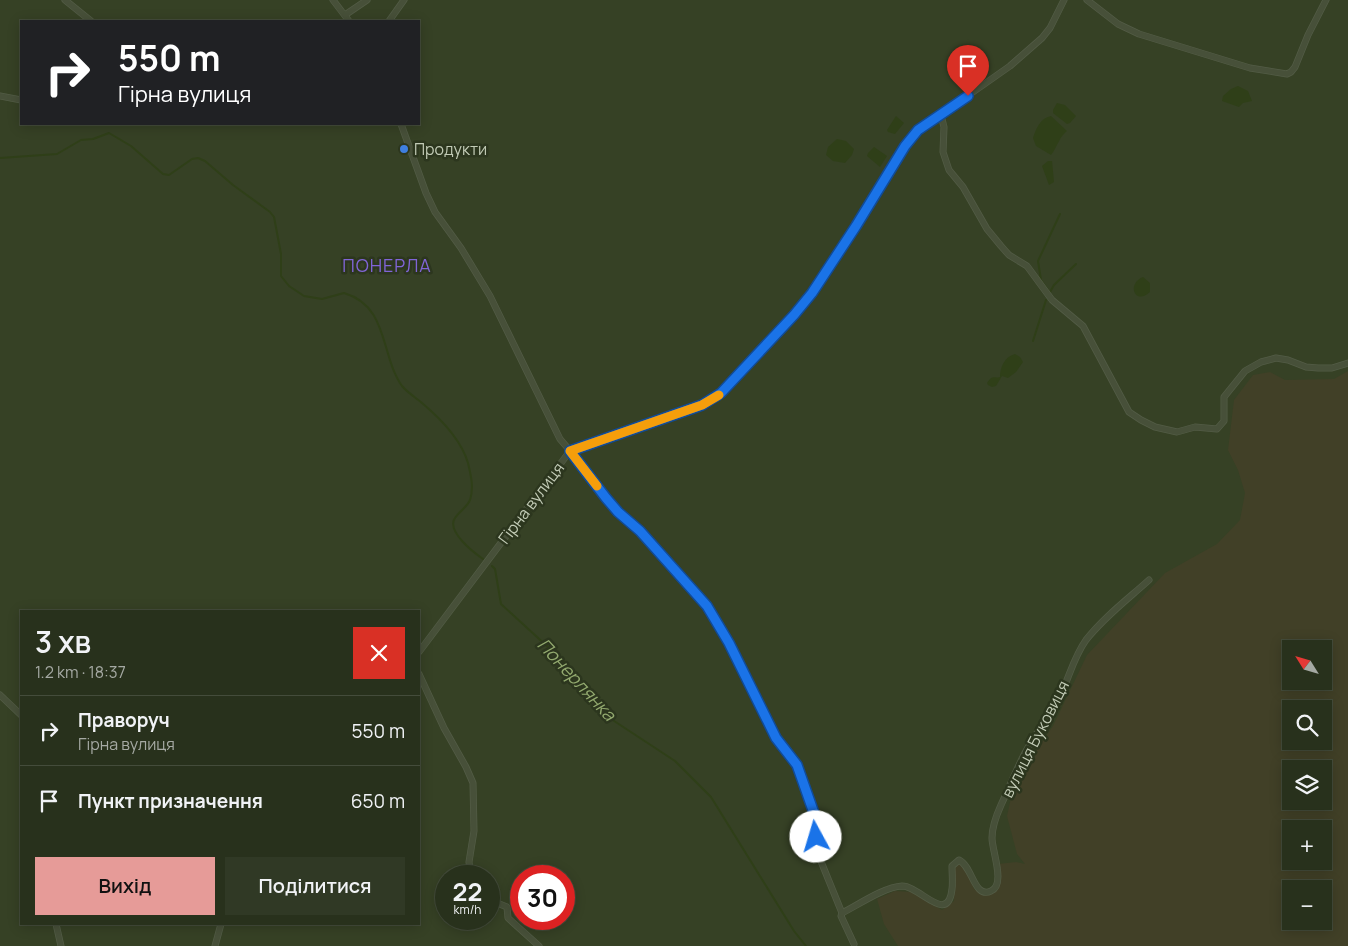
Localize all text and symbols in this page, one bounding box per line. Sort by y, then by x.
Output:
text: 550 m [118,34,221,82]
icon: right [35,40,100,105]
pin [947,45,989,96]
icon: arrive [954,52,982,80]
text: Гірна вулиця [118,79,251,109]
place label: Продукти [414,138,487,160]
marker: Продукти [398,143,410,155]
district label: ПОНЕРЛА [342,253,432,277]
street label: Гірна вулиця [493,458,569,548]
text: 3 хв [35,621,91,662]
button: close [353,627,405,679]
water label: Понерлянка [532,632,622,726]
north arrow [1282,640,1332,690]
map controls [1282,640,1332,930]
text: 1.2 km · 18:37 [35,661,126,683]
street label: вулиця Буковиця [996,677,1074,801]
button: search [1282,700,1332,750]
text: Праворуч [78,707,170,733]
icon: right [35,717,63,745]
text: 550 m [352,718,405,744]
text: Гірна вулиця [78,733,175,755]
button: layers [1282,760,1332,810]
icon: arrive [35,787,63,815]
text: Пункт призначення [78,788,263,814]
text: 650 m [351,788,405,814]
position arrow [789,810,841,862]
button: + [1282,820,1332,870]
button: Вихід [35,857,215,915]
button: Поділитися [225,857,405,915]
speed limit sign: 30 [510,865,575,930]
text: 22 [453,874,482,909]
button: − [1282,880,1332,930]
text: km/h [454,901,481,918]

